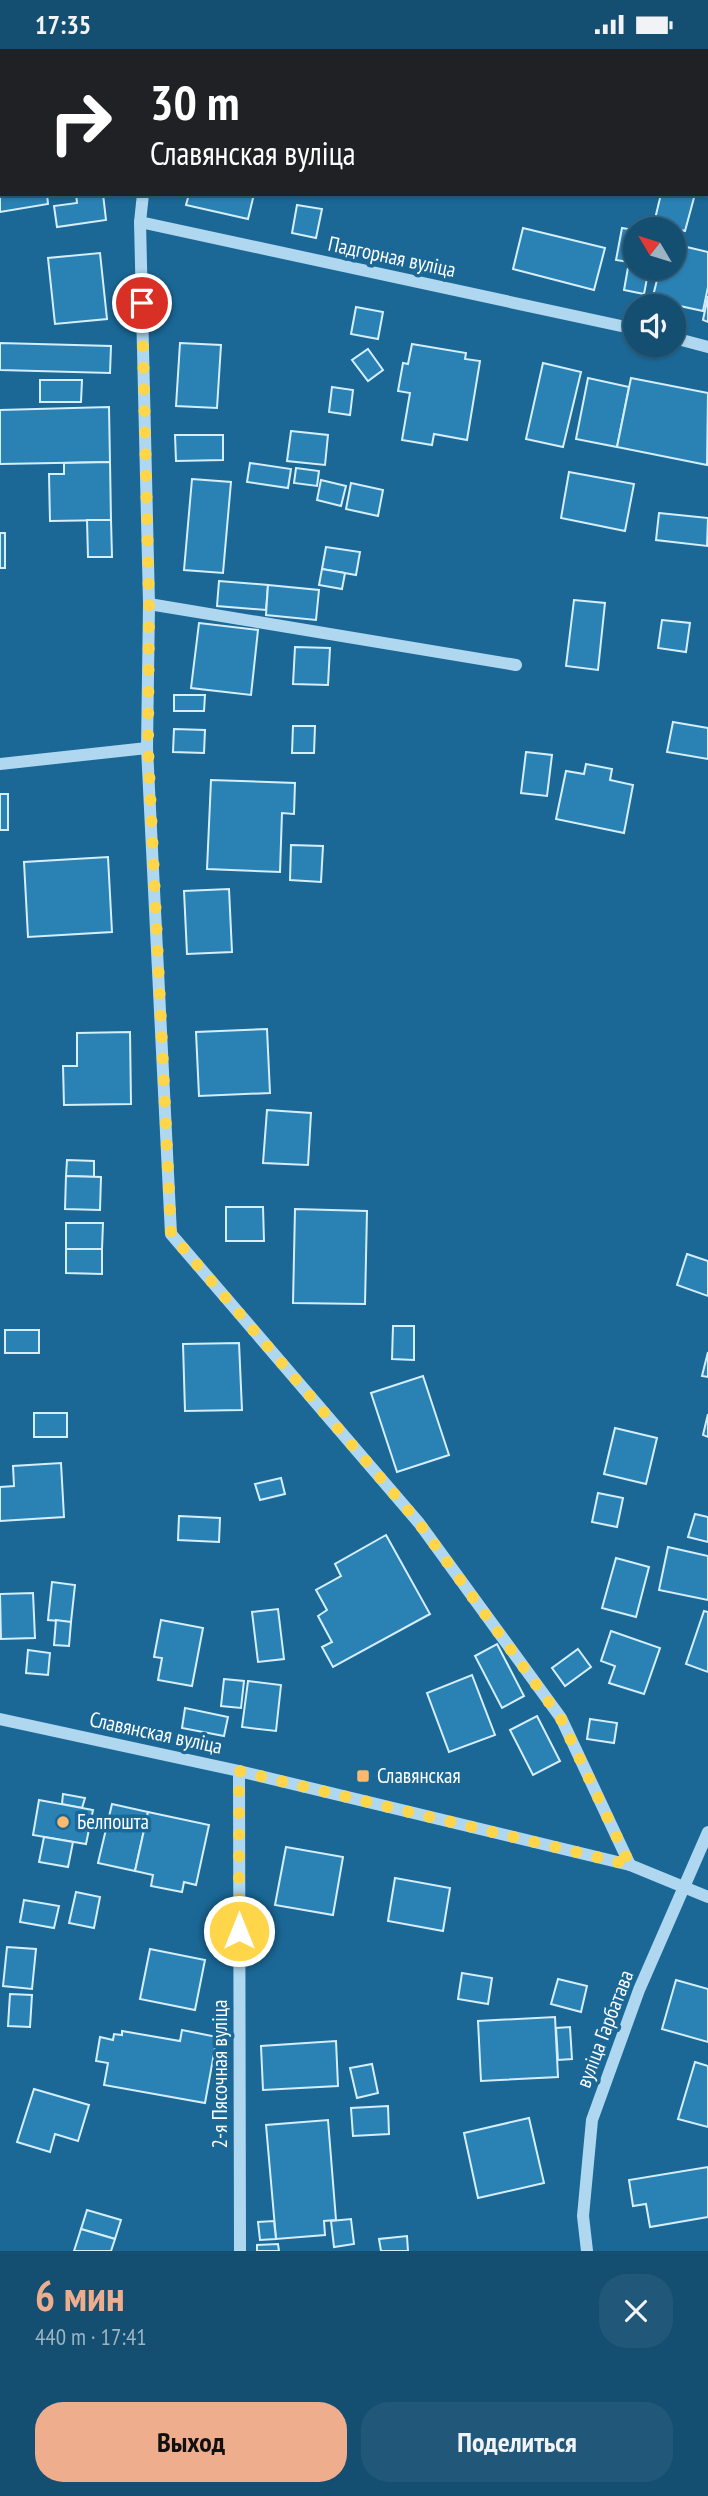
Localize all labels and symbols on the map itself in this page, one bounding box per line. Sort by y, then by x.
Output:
north arrow [623,217,686,280]
street label: Падгорная вуліца [326,230,458,283]
pin [112,273,172,333]
street label: Славянская вуліца [87,1705,225,1760]
place label: Славянская [377,1762,461,1789]
marker: Славянская [355,1768,371,1784]
place label: Белпошта [77,1808,149,1835]
marker: Белпошта [55,1814,71,1830]
position arrow [202,1894,276,1968]
street label: вуліца Гарбатава [570,1966,639,2092]
street label: 2-я Пясочная вуліца [206,2000,233,2148]

